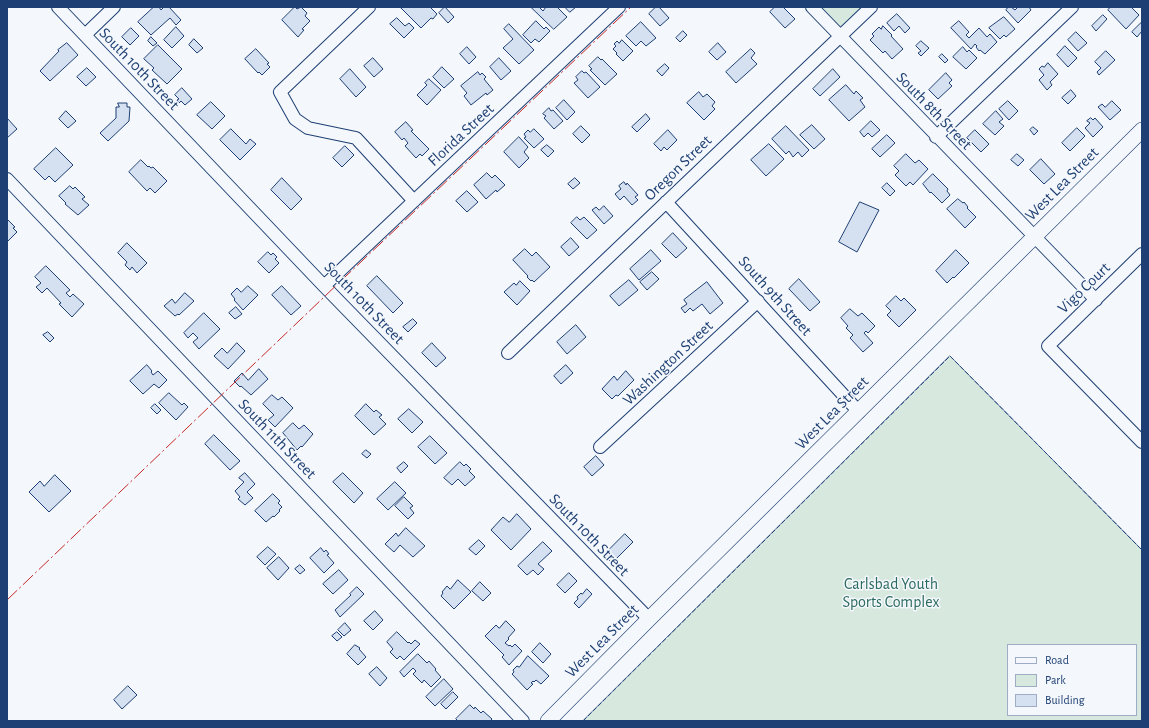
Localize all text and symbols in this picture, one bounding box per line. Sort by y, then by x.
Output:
street label: South 10th Street [95,24,183,114]
street label: South 8th Street [892,68,976,154]
street label: Florida Street [424,99,498,171]
street label: Oregon Street [640,131,716,205]
street label: West Lea Street [1021,143,1103,225]
street label: South 9th Street [734,252,816,340]
street label: South 10th Street [320,258,408,348]
street label: Vigo Court [1054,258,1114,318]
street label: Washington Street [619,316,717,410]
street label: West Lea Street [791,372,873,454]
street label: South 11th Street [234,395,320,483]
street label: South 10th Street [545,490,633,580]
park label: Carlsbad Youth Sports Complex [842,574,940,612]
street label: West Lea Street [561,600,643,682]
legend [1007,644,1137,716]
text: Road [1045,654,1069,666]
text: Park [1045,674,1066,686]
text: Building [1045,694,1085,706]

